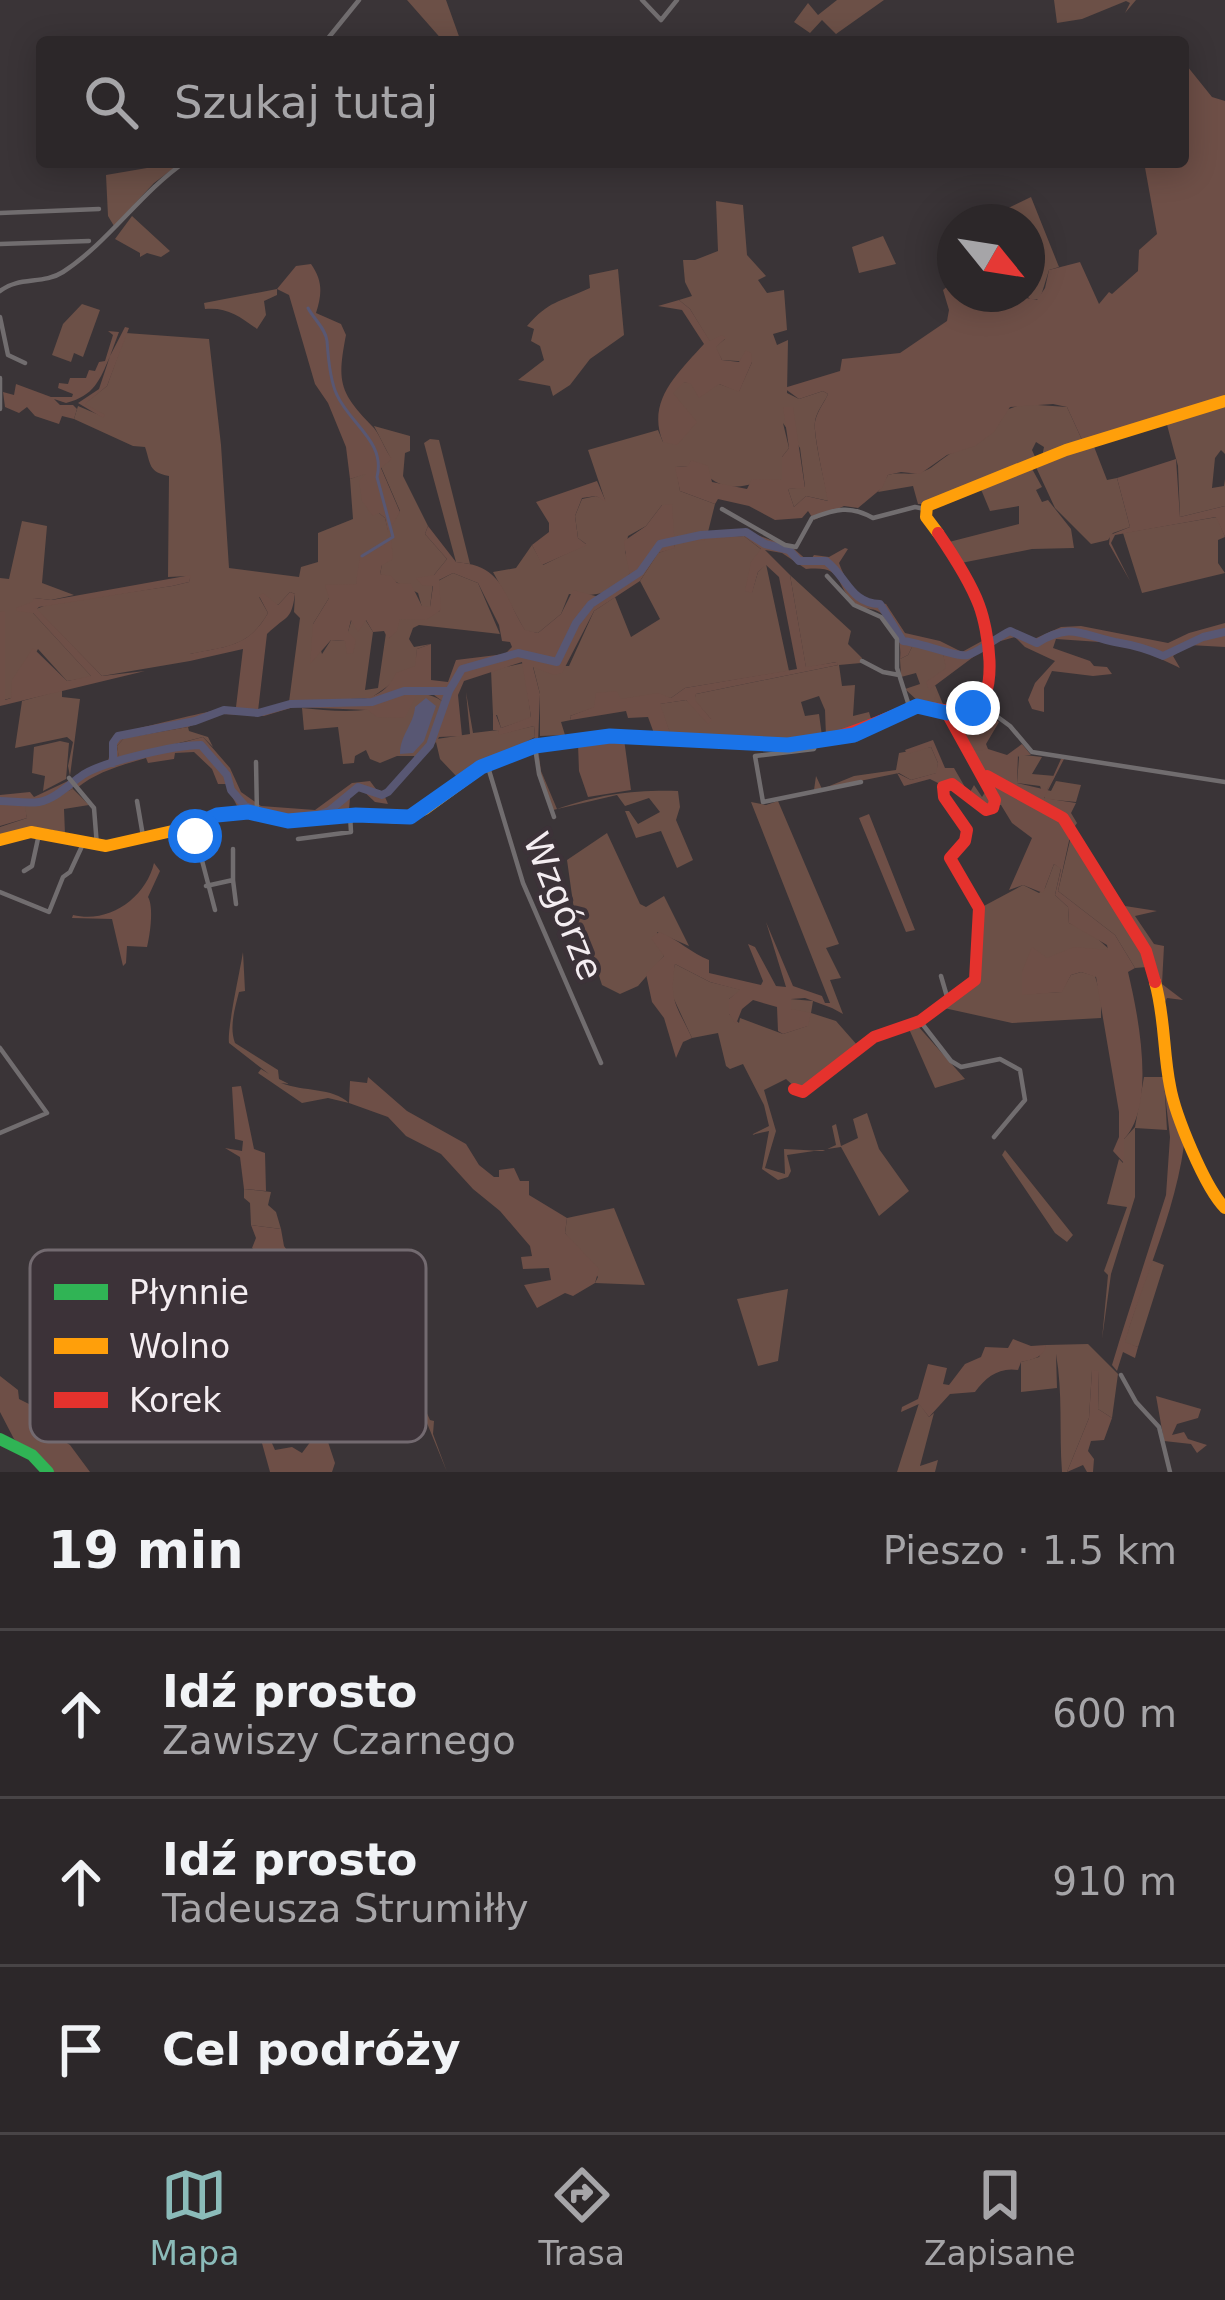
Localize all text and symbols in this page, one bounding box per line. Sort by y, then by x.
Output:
search box [36,36,1189,168]
icon: search [78,69,144,135]
text: Szukaj tutaj [174,76,438,129]
north arrow [937,204,1045,312]
route end [946,681,1000,735]
route start [168,809,222,863]
street label: Wzgórze [515,827,612,986]
legend [30,1250,426,1442]
text: Płynnie [129,1273,249,1312]
text: Wolno [129,1327,230,1366]
text: Korek [129,1381,222,1420]
text: 19 min [48,1521,244,1580]
text: Pieszo · 1.5 km [883,1528,1177,1573]
text: Idź prosto [162,1665,417,1718]
icon: ahead [48,1681,114,1747]
text: 600 m [1052,1691,1177,1736]
text: Zawiszy Czarnego [162,1718,516,1763]
text: Idź prosto [162,1833,417,1886]
icon: ahead [48,1849,114,1915]
text: 910 m [1052,1859,1177,1904]
text: Tadeusza Strumiłły [162,1886,529,1931]
icon: arrive [48,2017,114,2083]
text: Cel podróży [162,2023,461,2076]
tab: Mapa [150,2162,239,2273]
tab: Trasa [538,2162,625,2273]
tab: Zapisane [924,2162,1075,2273]

